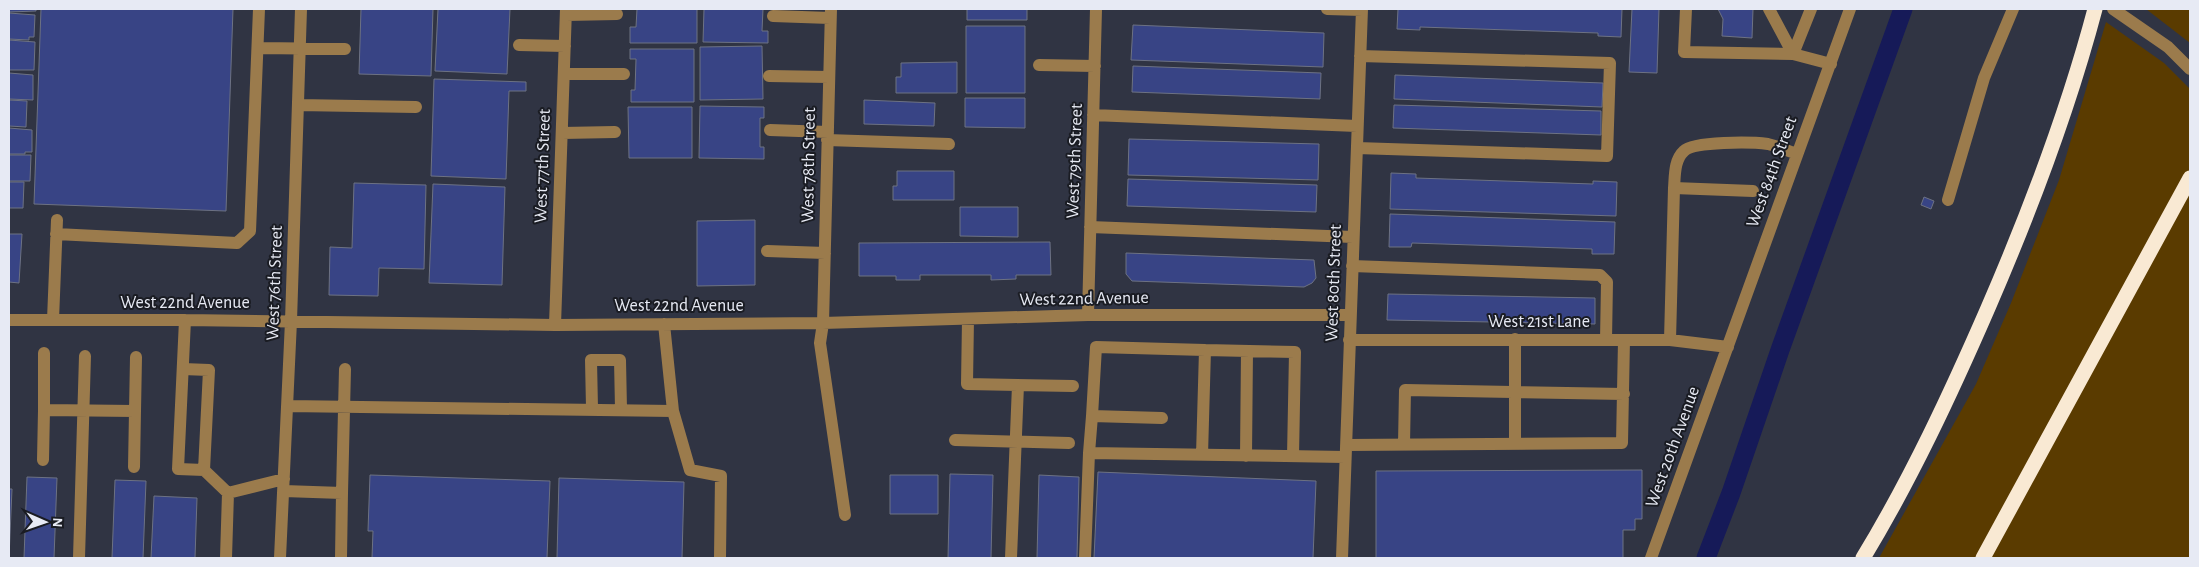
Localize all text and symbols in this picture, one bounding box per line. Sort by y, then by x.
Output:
street label: West 79th Street [1064,103,1086,219]
street label: West 78th Street [799,107,819,223]
street label: West 77th Street [532,108,554,223]
street label: West 84th Street [1744,114,1800,230]
street label: West 80th Street [1323,224,1345,342]
street label: West 76th Street [264,225,286,341]
street label: West 22nd Avenue [1019,289,1149,309]
street label: West 22nd Avenue [120,294,250,312]
street label: West 22nd Avenue [614,297,744,315]
street label: West 21st Lane [1488,313,1590,331]
street label: West 20th Avenue [1643,384,1703,510]
north arrow [20,497,70,547]
text: N [50,517,64,528]

